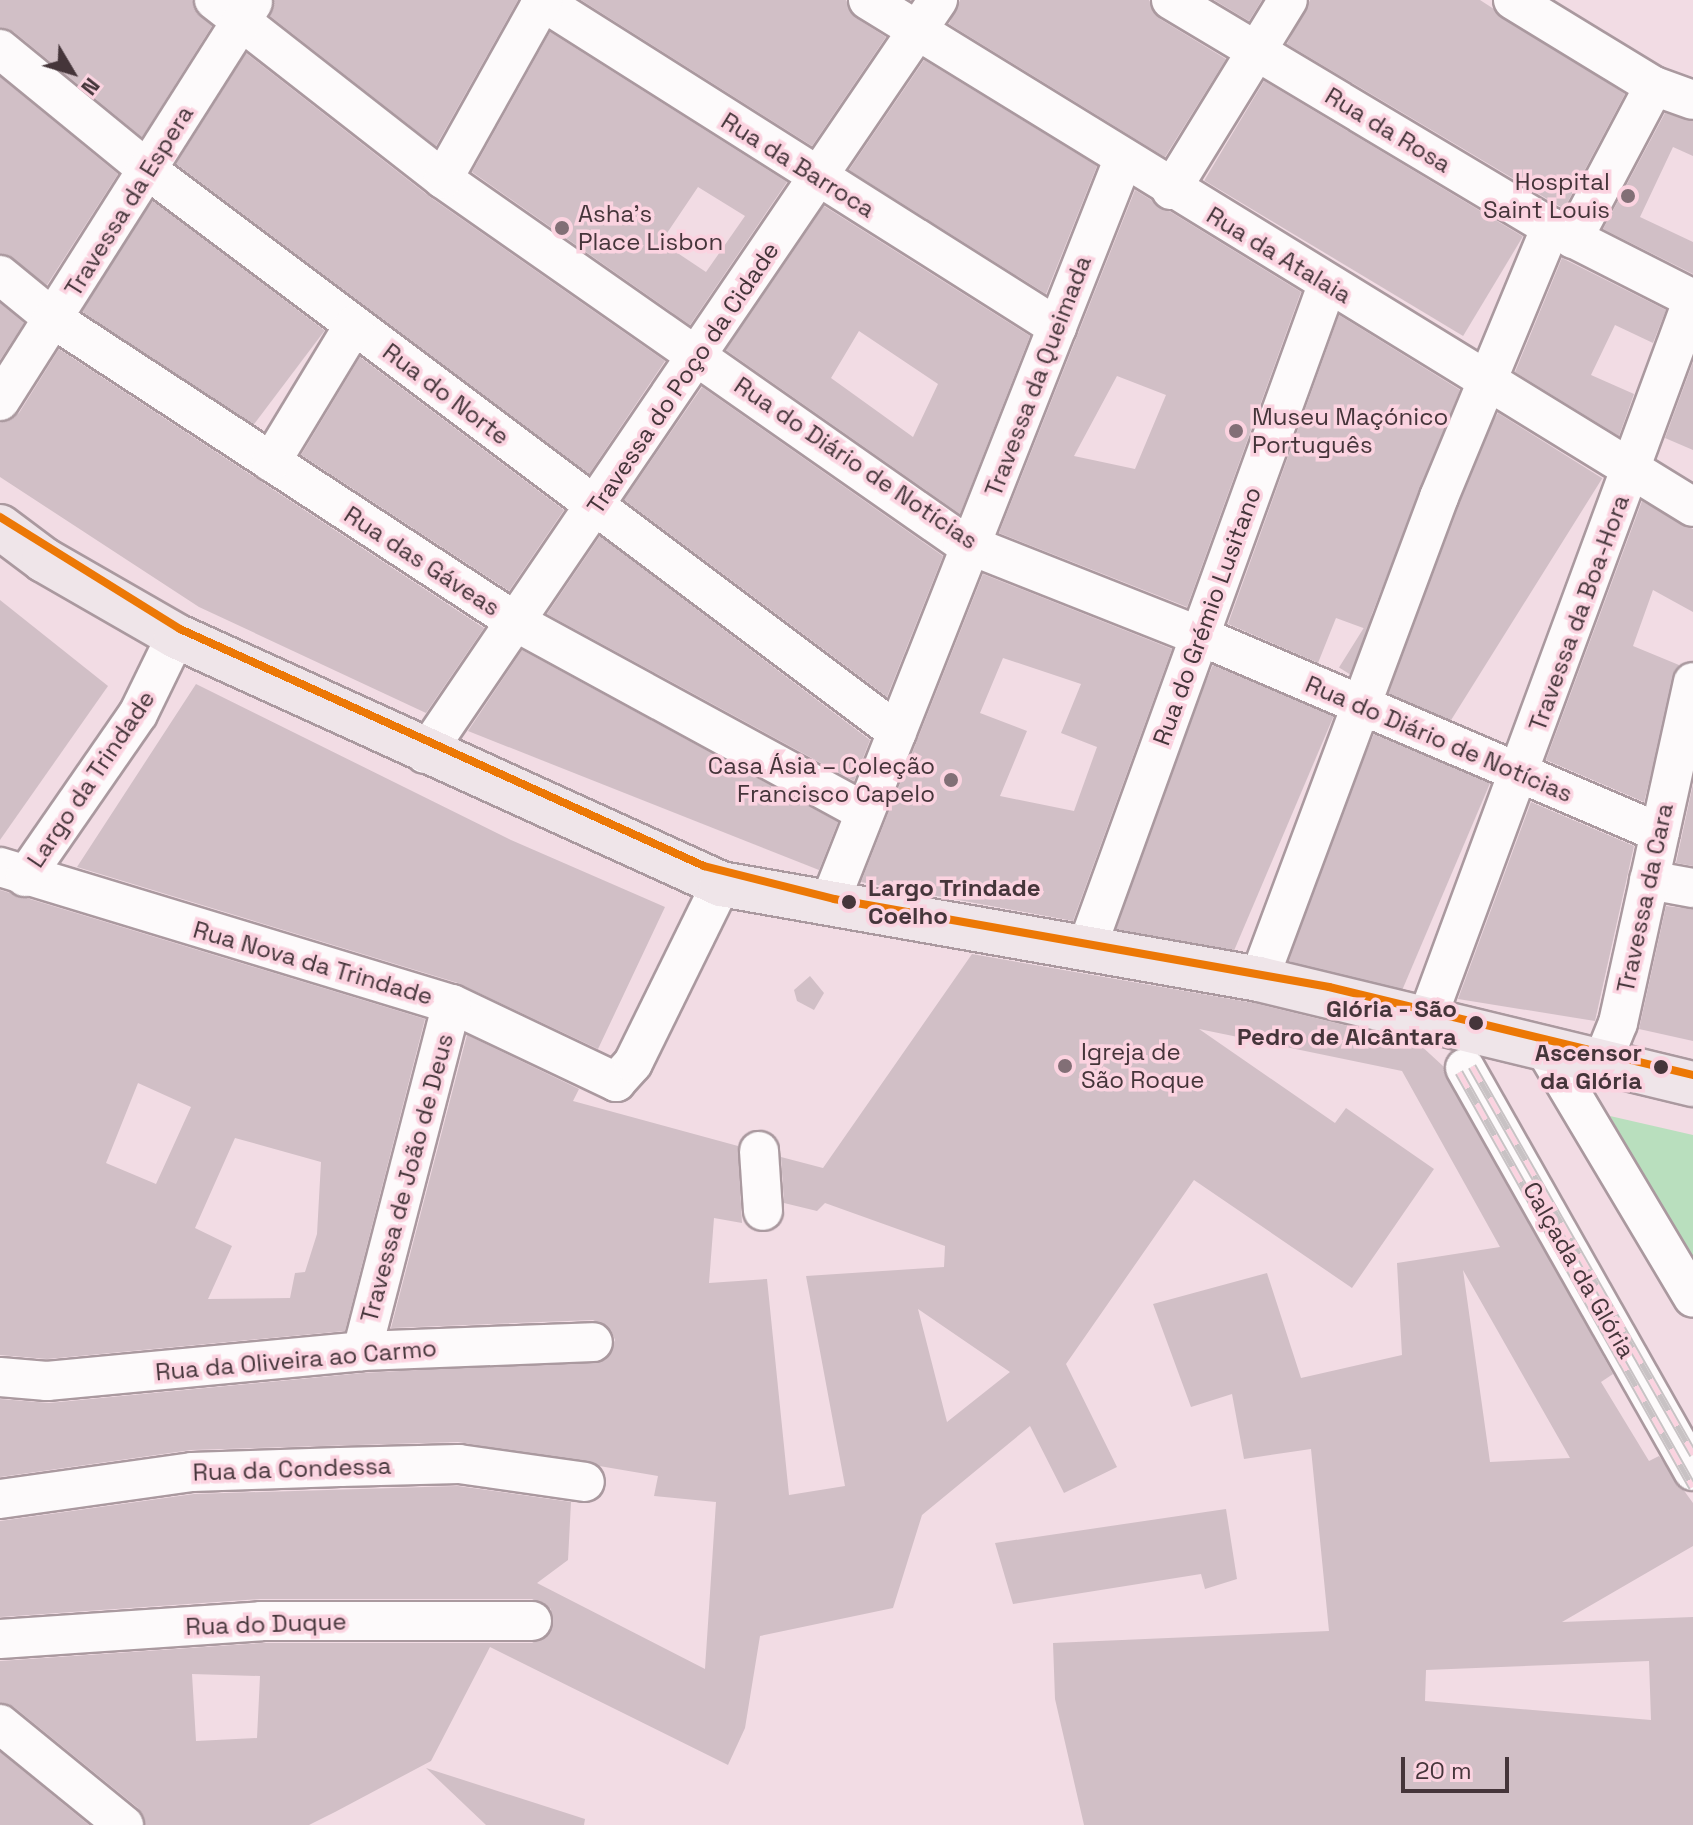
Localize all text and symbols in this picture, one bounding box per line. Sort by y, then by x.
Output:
north arrow [32,32,112,112]
text: N [75,72,106,101]
street label: Rua da Rosa [1320,81,1456,179]
street label: Travessa da Espera [59,100,199,302]
street label: Rua da Barroca [716,106,880,224]
place label: Hospital Saint Louis [1483,168,1610,224]
marker: Hospital Saint Louis [1617,185,1639,207]
place label: Asha's Place Lisbon [578,200,723,256]
street label: Rua da Atalaia [1201,200,1357,310]
marker: Asha's Place Lisbon [553,219,571,237]
street label: Travessa do Poço da Cidade [581,237,785,519]
street label: Travessa da Queimada [979,252,1097,500]
street label: Rua do Norte [377,337,515,451]
street label: Rua do Diário de Notícias [729,371,983,555]
place label: Museu Maçónico Português [1252,403,1448,459]
marker: Museu Maçónico Português [1227,422,1245,440]
street label: Rua do Grémio Lusitano [1147,483,1267,749]
street label: Travessa da Boa-Hora [1523,491,1635,735]
street label: Rua das Gáveas [339,500,505,622]
street label: Rua do Diário de Notícias [1301,670,1577,808]
street label: Largo da Trindade [21,685,161,873]
place label: Casa Ásia – Coleção Francisco Capelo [706,752,935,808]
marker: Casa Ásia – Coleção Francisco Capelo [942,771,960,789]
street label: Travessa da Cara [1611,801,1679,995]
place label: Largo Trindade Coelho [868,874,1041,930]
marker: Largo Trindade Coelho [837,890,861,914]
street label: Rua Nova da Trindade [190,915,436,1011]
place label: Glória - São Pedro de Alcântara [1237,995,1457,1051]
marker: Glória - São Pedro de Alcântara [1464,1011,1488,1035]
street label: Travessa de João de Deus [355,1030,459,1326]
place label: Igreja de São Roque [1081,1038,1205,1094]
place label: Ascensor da Glória [1535,1039,1642,1095]
marker: Ascensor da Glória [1649,1055,1673,1079]
marker: Igreja de São Roque [1056,1057,1074,1075]
street label: Calçada da Glória [1517,1177,1641,1363]
street label: Rua da Oliveira ao Carmo [154,1333,438,1387]
street label: Rua da Condessa [192,1451,392,1487]
street label: Rua do Duque [185,1607,347,1641]
scale bar [1405,1741,1513,1791]
text: 20 m [1415,1755,1472,1786]

